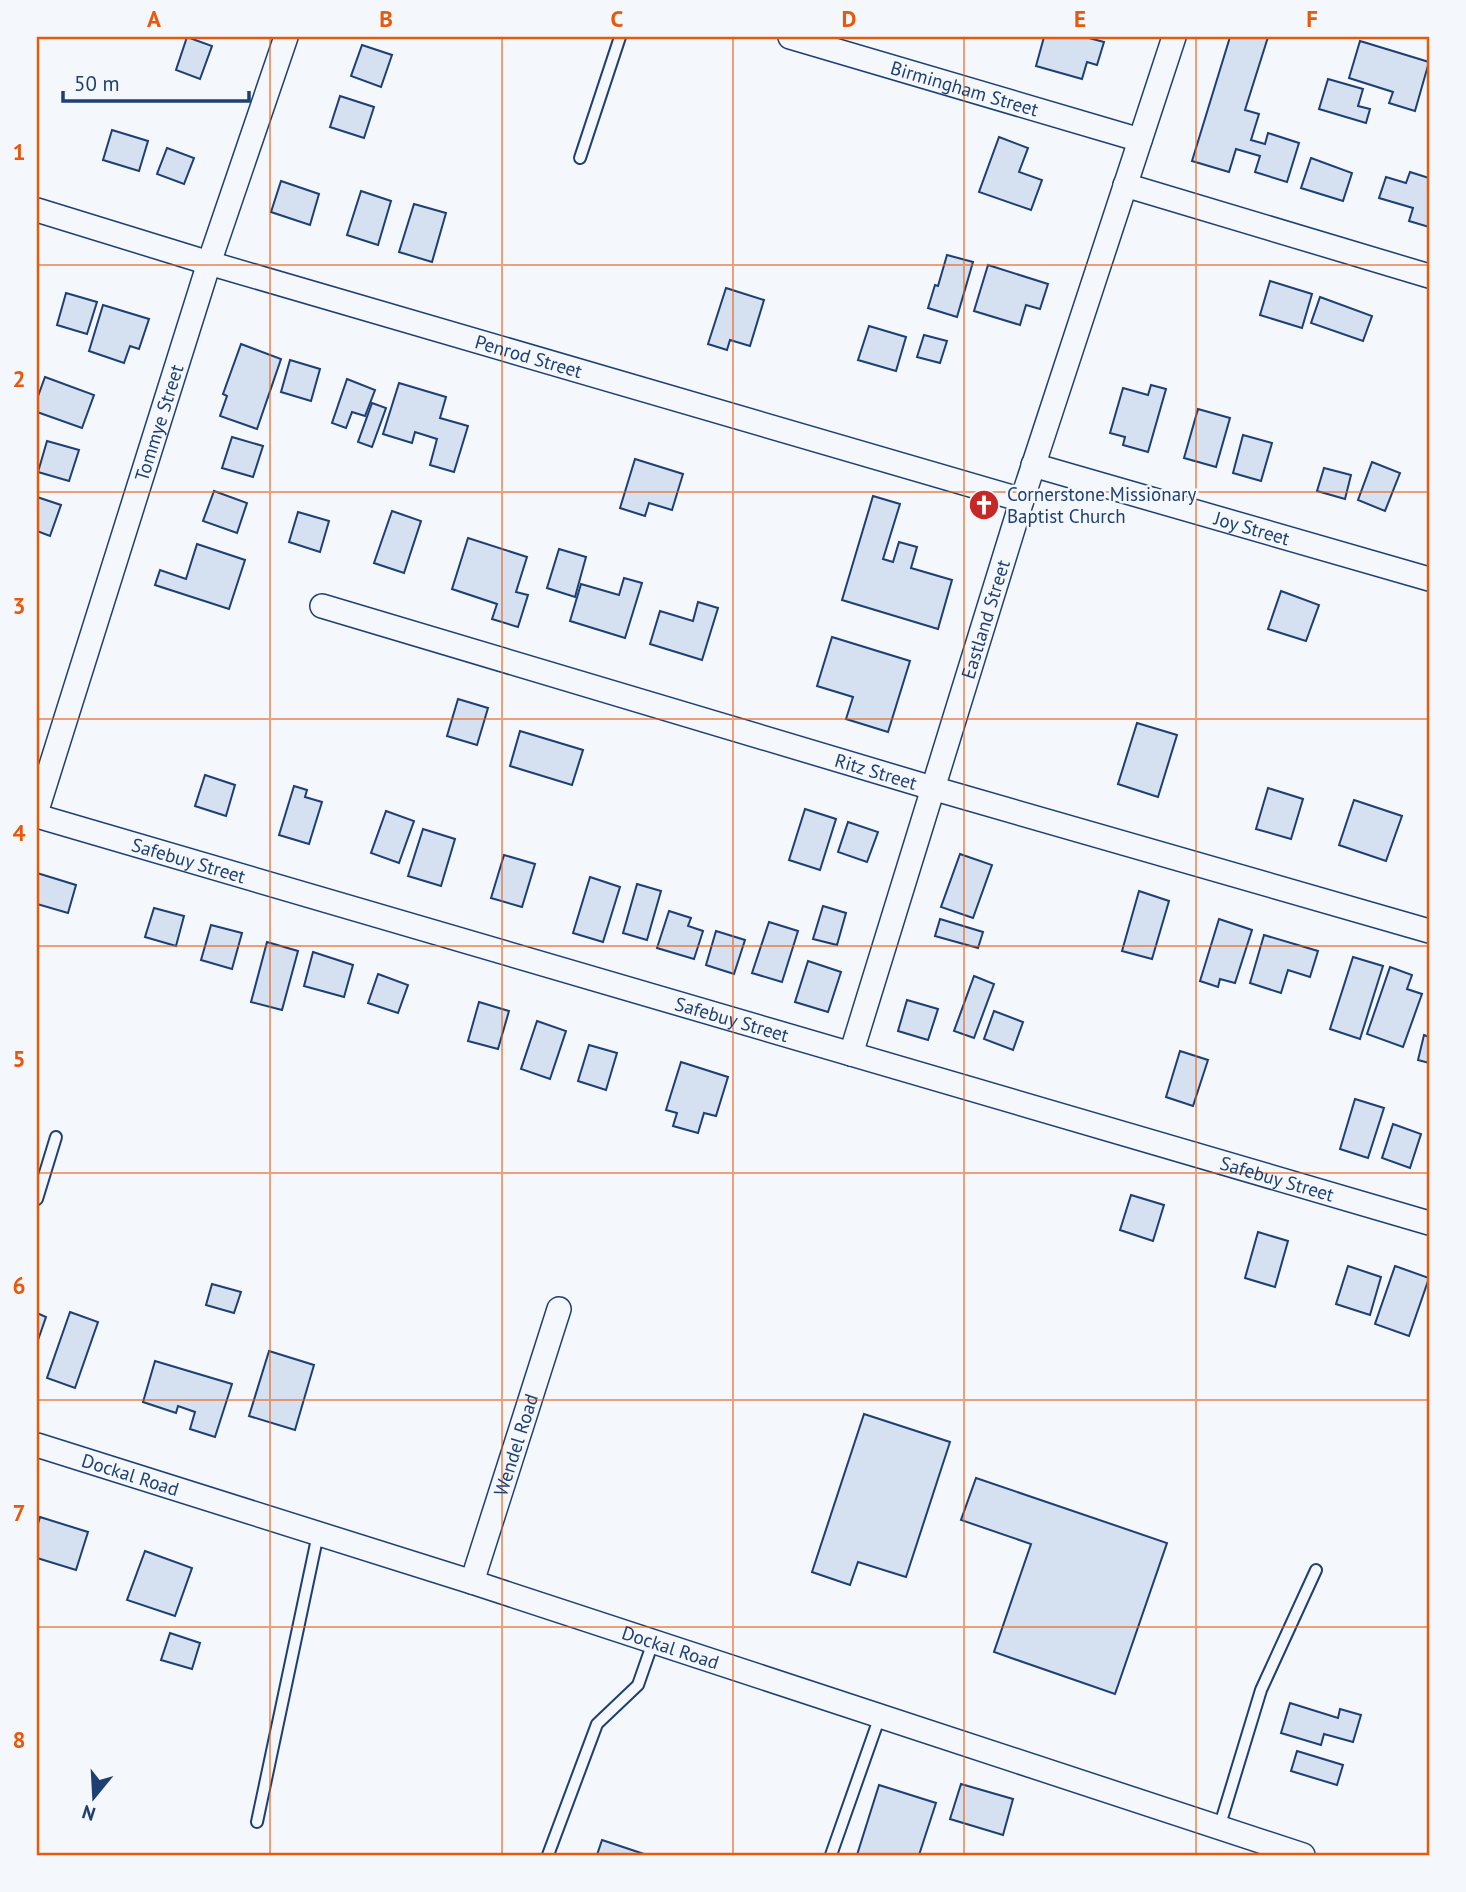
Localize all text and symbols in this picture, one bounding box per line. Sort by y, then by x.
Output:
text: A [147,4,161,33]
text: B [379,4,393,33]
text: C [611,4,624,33]
text: D [842,4,856,33]
text: E [1074,4,1086,33]
text: F [1306,4,1318,33]
street label: Birmingham Street [888,55,1042,122]
scale bar [63,60,248,104]
text: 50 m [74,70,120,97]
text: 1 [12,137,26,166]
street label: Penrod Street [472,329,586,383]
street label: Tommye Street [129,361,189,484]
text: 2 [12,364,26,393]
place label: Cornerstone Missionary Baptist Church [1007,482,1197,528]
church icon: Cornerstone Missionary Baptist Church [967,488,1001,522]
street label: Joy Street [1211,506,1293,550]
street label: Eastland Street [956,556,1015,682]
text: 3 [12,591,26,620]
street label: Ritz Street [832,748,920,795]
text: 4 [12,818,26,847]
street label: Safebuy Street [129,832,249,888]
street label: Safebuy Street [672,991,792,1047]
text: 5 [12,1044,26,1073]
street label: Safebuy Street [1217,1151,1337,1207]
text: 6 [12,1271,26,1300]
street label: Wendel Road [488,1391,543,1499]
street label: Dockal Road [79,1448,182,1501]
text: 7 [12,1498,26,1527]
street label: Dockal Road [619,1620,722,1674]
text: 8 [12,1725,26,1754]
north arrow [60,1762,130,1832]
text: N [79,1800,98,1827]

